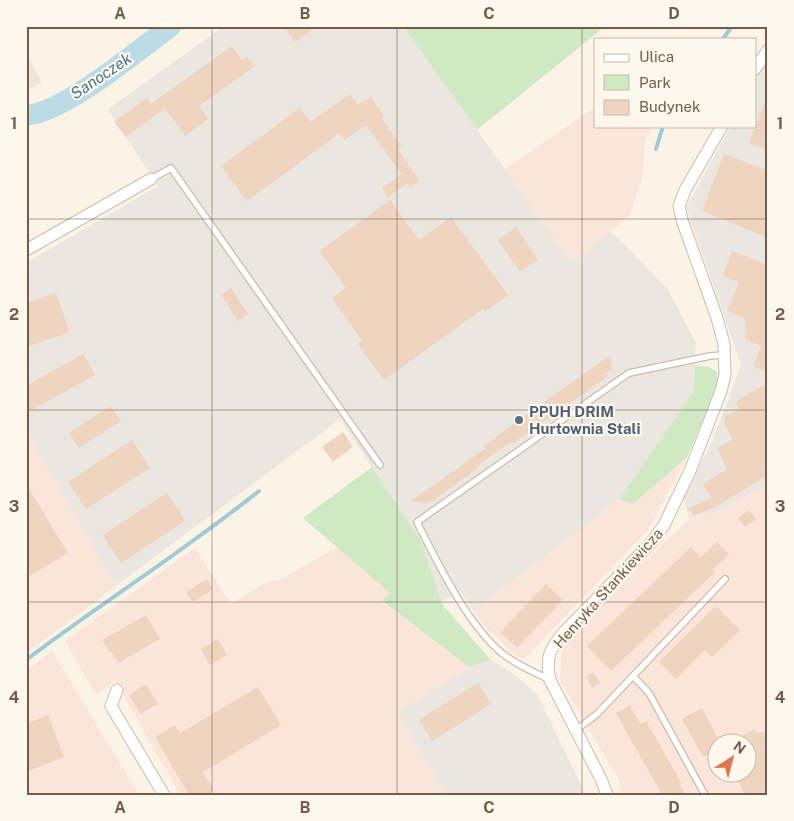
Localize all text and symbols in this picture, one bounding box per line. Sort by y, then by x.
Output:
text: A [114,4,126,23]
text: B [300,4,311,23]
text: C [483,4,495,23]
text: D [668,4,680,23]
legend [594,38,756,128]
text: Ulica [639,48,674,65]
water label: Sanoczek [67,49,135,103]
text: Park [639,74,671,91]
text: Budynek [639,98,700,115]
text: 1 [11,114,17,133]
text: 1 [777,114,783,133]
text: 2 [9,305,19,324]
text: 2 [775,305,785,324]
place label: PPUH DRIM Hurtownia Stali [529,403,640,437]
marker: PPUH DRIM Hurtownia Stali [513,414,525,426]
text: 3 [9,497,19,516]
text: 3 [775,497,785,516]
street label: Henryka Stankiewicza [550,525,666,651]
text: 4 [9,688,20,707]
text: 4 [775,688,786,707]
north arrow [706,734,756,784]
text: N [731,738,749,757]
text: A [114,798,126,817]
text: B [300,798,311,817]
text: C [483,798,495,817]
text: D [668,798,680,817]

